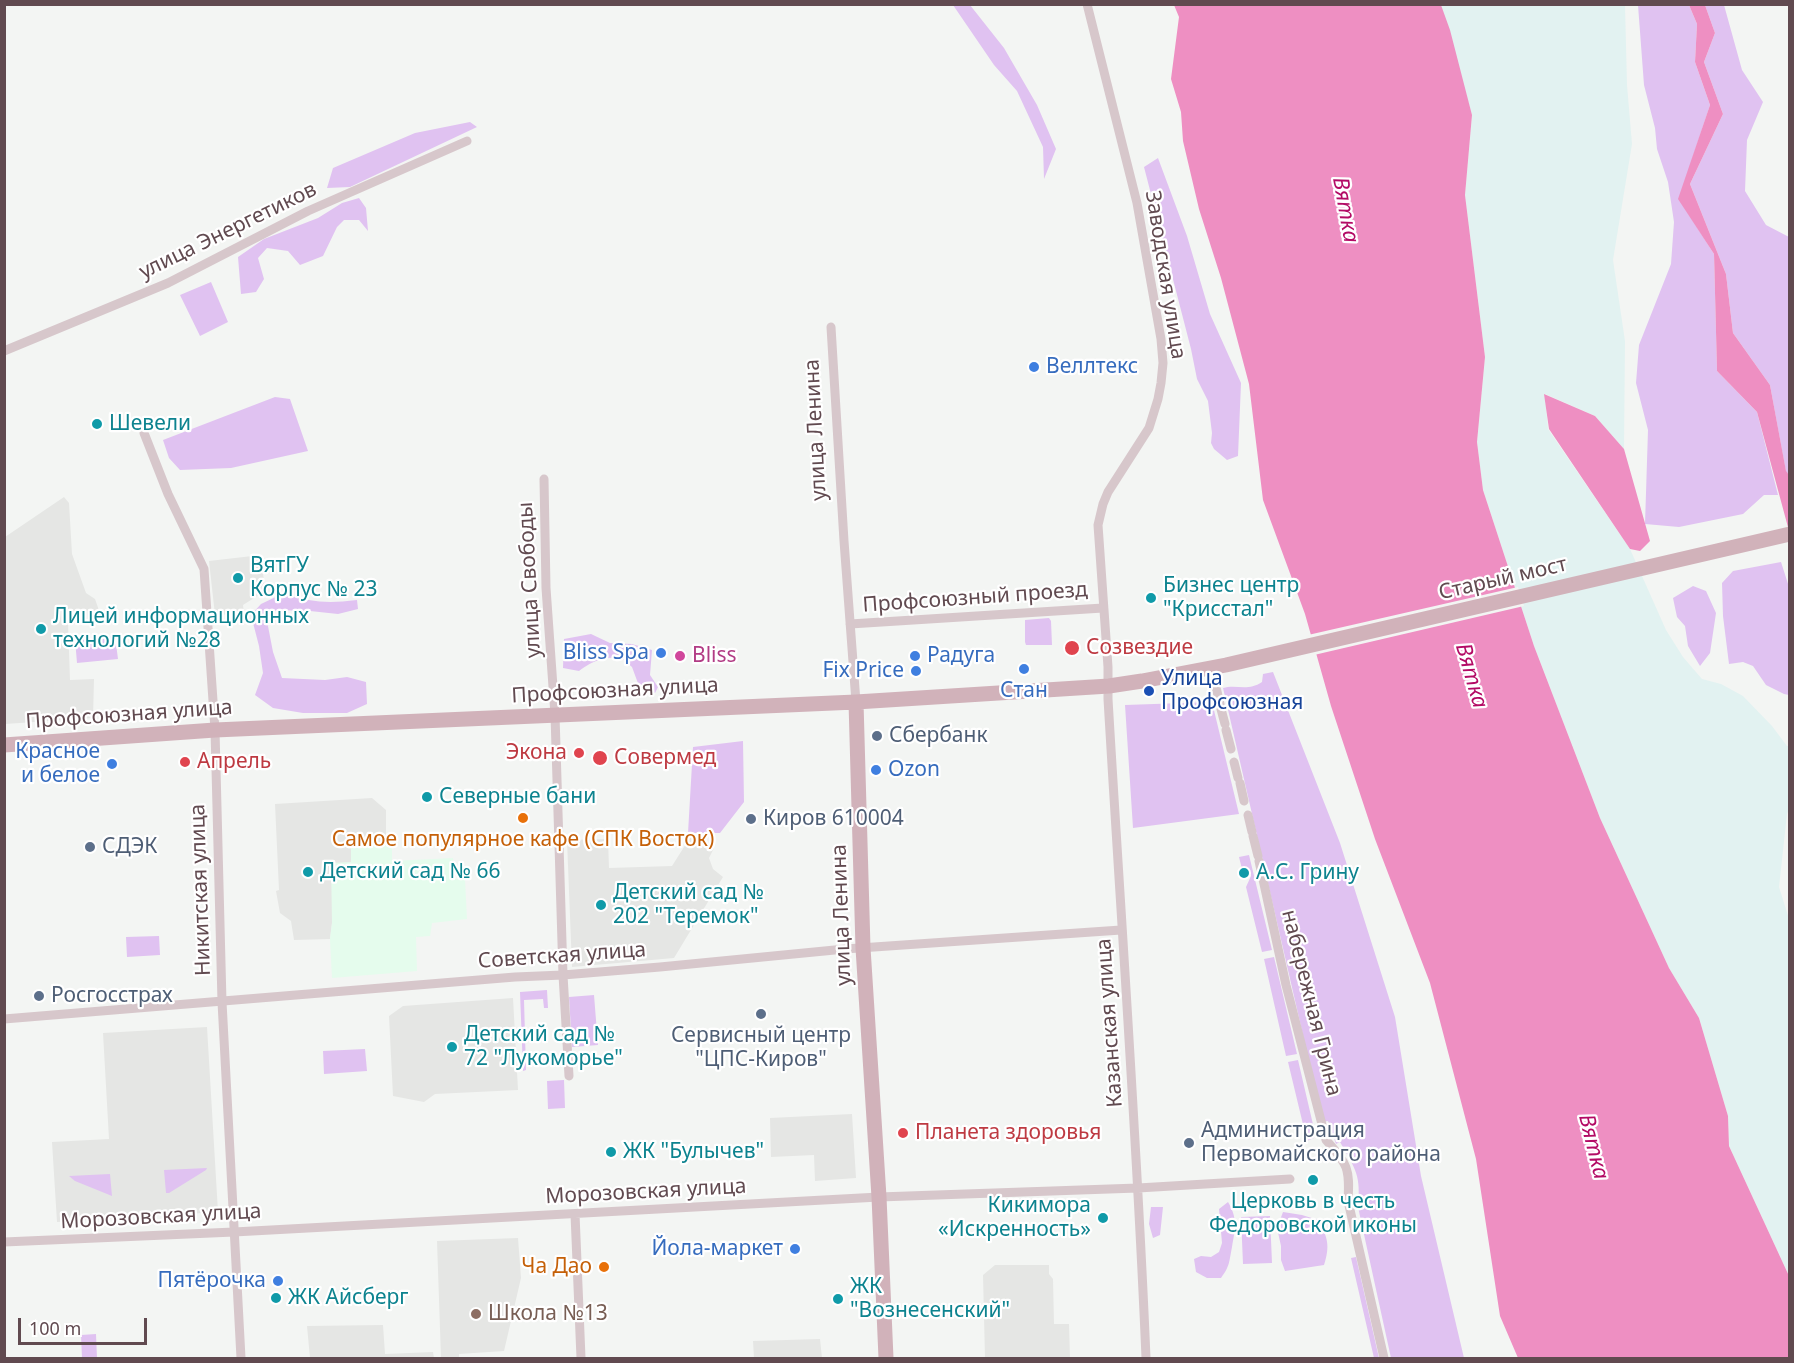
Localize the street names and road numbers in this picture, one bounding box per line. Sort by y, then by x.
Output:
street label: улица Энергетиков [135,177,321,285]
street label: Заводская улица [1139,189,1191,361]
street label: улица Ленина [800,359,832,501]
street label: улица Свободы [513,501,547,659]
street label: Старый мост [1436,552,1570,606]
street label: Профсоюзный проезд [862,578,1088,618]
street label: Профсоюзная улица [511,673,719,709]
street label: Профсоюзная улица [25,695,233,735]
street label: Никитская улица [185,803,217,977]
street label: улица Ленина [827,844,857,986]
street label: набережная Грина [1276,907,1346,1099]
street label: Советская улица [477,938,647,974]
street label: Казанская улица [1092,938,1128,1108]
street label: Морозовская улица [545,1174,747,1210]
street label: Морозовская улица [60,1199,262,1235]

